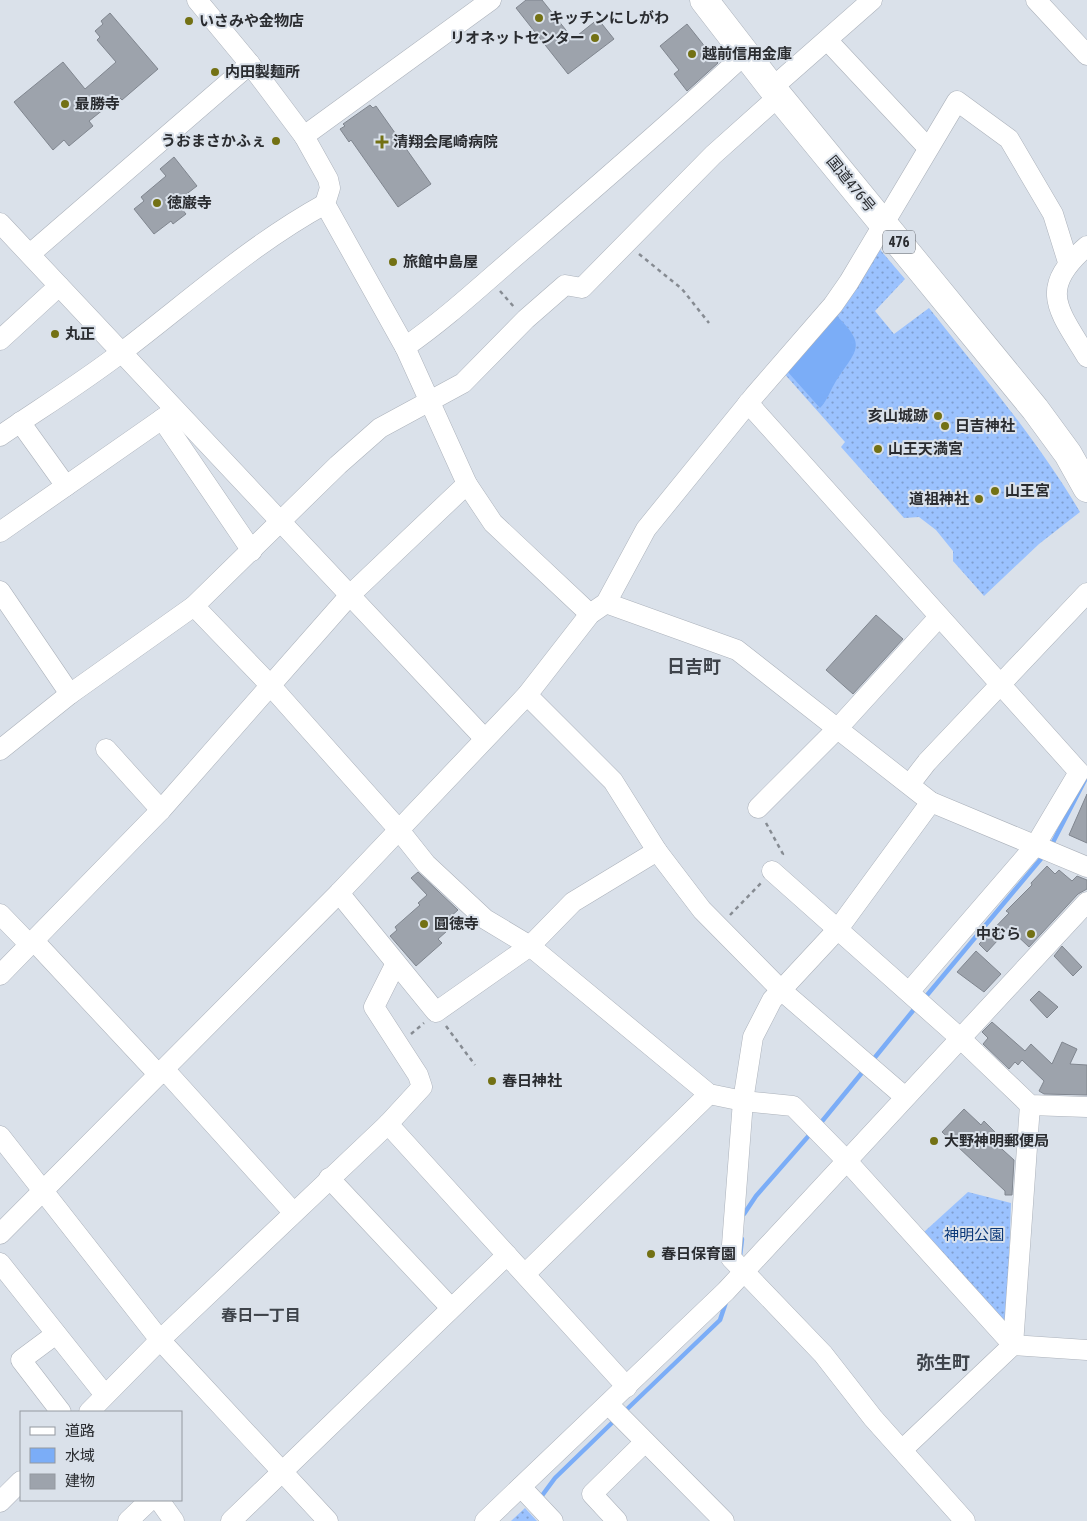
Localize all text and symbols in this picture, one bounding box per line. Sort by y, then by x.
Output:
place label: キッチンにしがわ [549,9,669,27]
place label: いさみや金物店 [199,12,304,30]
marker: キッチンにしがわ [533,12,545,24]
marker: いさみや金物店 [183,15,195,27]
place label: リオネットセンター [450,29,585,47]
marker: リオネットセンター [589,32,601,44]
place label: 越前信用金庫 [702,45,792,63]
marker: 越前信用金庫 [686,48,698,60]
place label: 内田製麺所 [225,63,300,81]
marker: 内田製麺所 [209,66,221,78]
place label: 最勝寺 [75,95,120,113]
marker: 最勝寺 [59,98,71,110]
place label: うおまさかふぇ [161,132,266,150]
place label: 清翔会尾崎病院 [393,133,498,151]
marker: うおまさかふぇ [270,135,282,147]
marker: 清翔会尾崎病院 [375,135,389,149]
street label: 国道476号 [823,152,879,216]
place label: 徳巌寺 [167,194,212,212]
marker: 徳巌寺 [151,197,163,209]
road number: 476 [883,230,915,253]
place label: 旅館中島屋 [403,253,478,271]
marker: 旅館中島屋 [387,256,399,268]
place label: 丸正 [65,325,95,343]
marker: 丸正 [49,328,61,340]
place label: 亥山城跡 [868,407,928,425]
marker: 亥山城跡 [932,410,944,422]
place label: 日吉神社 [955,417,1015,435]
marker: 日吉神社 [939,420,951,432]
place label: 山王天満宮 [888,440,963,458]
marker: 山王天満宮 [872,443,884,455]
place label: 山王宮 [1005,482,1050,500]
marker: 山王宮 [989,485,1001,497]
place label: 道祖神社 [909,490,969,508]
marker: 道祖神社 [973,493,985,505]
district label: 日吉町 [667,656,721,677]
place label: 圓徳寺 [434,915,479,933]
marker: 圓徳寺 [418,918,430,930]
place label: 中むら [976,925,1021,943]
marker: 中むら [1025,928,1037,940]
place label: 春日神社 [502,1072,562,1090]
marker: 春日神社 [486,1075,498,1087]
place label: 大野神明郵便局 [944,1132,1049,1150]
marker: 大野神明郵便局 [928,1135,940,1147]
park label: 神明公園 [944,1226,1004,1244]
place label: 春日保育園 [661,1245,736,1263]
marker: 春日保育園 [645,1248,657,1260]
district label: 春日一丁目 [221,1306,301,1325]
district label: 弥生町 [916,1352,970,1373]
legend [20,1411,182,1501]
text: 道路 [65,1422,95,1440]
text: 水域 [65,1447,95,1465]
text: 建物 [65,1472,95,1490]

